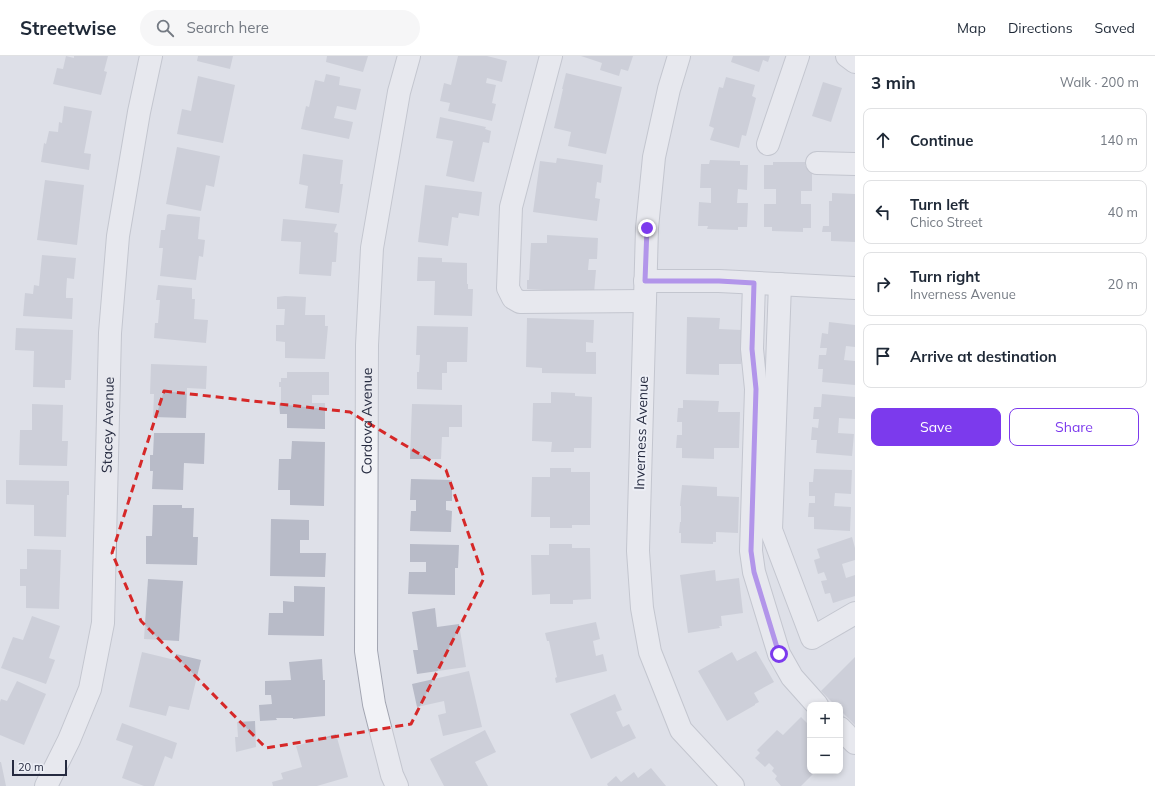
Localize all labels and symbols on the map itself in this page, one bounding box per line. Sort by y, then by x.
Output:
route end [638,219,656,237]
street label: Cordova Avenue [358,368,376,474]
street label: Inverness Avenue [630,376,652,490]
street label: Stacey Avenue [98,377,118,473]
route start [770,645,788,663]
scale bar [12,758,67,777]

